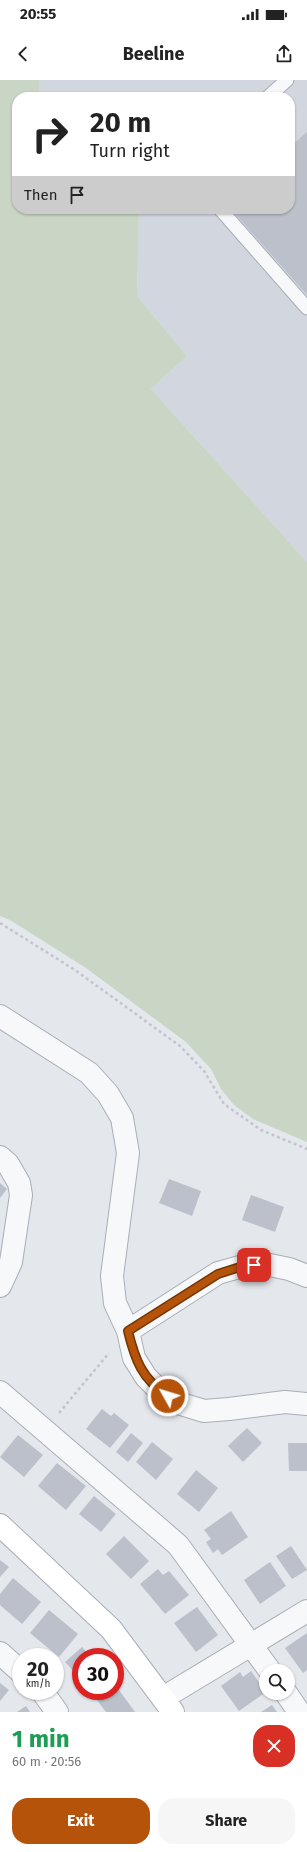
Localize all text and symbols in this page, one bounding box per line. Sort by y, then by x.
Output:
text: 20:55 [20,5,56,23]
icon: back [12,43,34,65]
text: Beeline [123,43,184,65]
icon: share [273,43,295,65]
text: 20 m [90,106,151,139]
icon: right [24,108,76,160]
text: Turn right [90,140,170,162]
icon: arrive [66,184,88,206]
text: Then [24,186,58,204]
pin [237,1248,271,1282]
icon: arrive [243,1254,265,1276]
position arrow [147,1375,189,1417]
speed limit sign: 30 [72,1648,124,1700]
text: 20 [27,1657,49,1681]
map controls [259,1664,295,1700]
button: search [259,1664,295,1700]
text: km/h [26,1678,50,1690]
text: 1 min [12,1725,70,1753]
button: close [253,1725,295,1767]
text: 60 m · 20:56 [12,1754,81,1769]
button: Exit [12,1798,150,1844]
button: Share [158,1798,295,1844]

